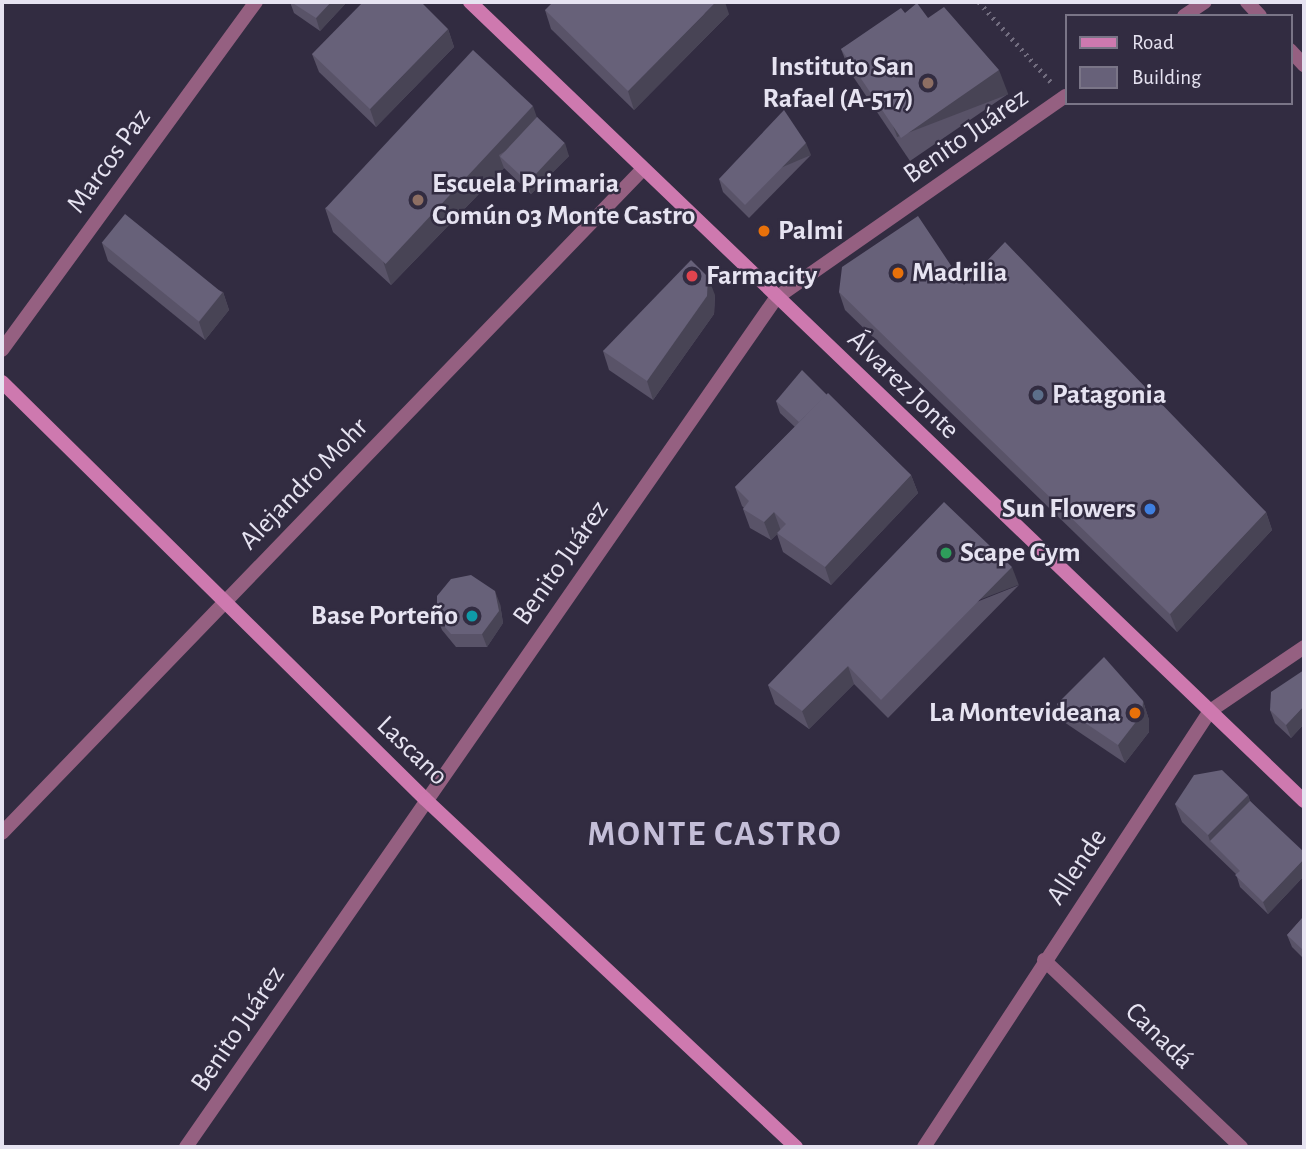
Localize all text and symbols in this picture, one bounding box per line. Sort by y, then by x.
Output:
legend [1064,14,1292,105]
text: Road [1132,32,1174,53]
place label: Instituto San Rafael (A-517) [762,50,914,116]
text: Building [1132,67,1201,88]
marker: Instituto San Rafael (A-517) [920,75,936,91]
street label: Benito Juárez [897,81,1035,191]
street label: Marcos Paz [60,102,158,220]
place label: Escuela Primaria Común 03 Monte Castro [432,167,695,233]
marker: Escuela Primaria Común 03 Monte Castro [410,192,426,208]
place label: Palmi [778,214,844,248]
marker: Palmi [756,223,772,239]
place label: Madrilia [912,256,1007,290]
place label: Farmacity [706,259,817,293]
marker: Madrilia [890,265,906,281]
marker: Farmacity [684,268,700,284]
street label: Álvarez Jonte [840,323,966,447]
place label: Patagonia [1052,378,1166,412]
marker: Patagonia [1030,387,1046,403]
street label: Alejandro Mohr [233,411,375,557]
place label: Sun Flowers [1002,492,1136,526]
street label: Benito Juárez [506,494,616,632]
marker: Sun Flowers [1142,501,1158,517]
place label: Scape Gym [960,536,1081,570]
marker: Scape Gym [938,545,954,561]
place label: Base Porteño [311,599,458,633]
marker: Base Porteño [464,608,480,624]
place label: La Montevideana [929,696,1121,730]
marker: La Montevideana [1127,705,1143,721]
street label: Lascano [369,709,455,793]
district label: MONTE CASTRO [589,814,841,856]
street label: Allende [1039,822,1115,912]
street label: Benito Juárez [184,960,292,1098]
street label: Canadá [1118,995,1200,1077]

